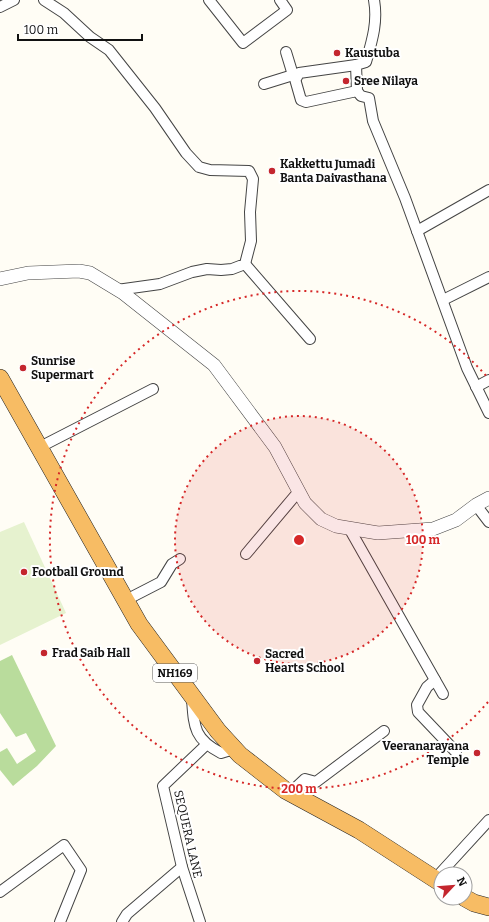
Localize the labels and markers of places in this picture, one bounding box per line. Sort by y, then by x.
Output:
place label: Kaustuba [345,46,400,60]
marker: Kaustuba [332,48,342,58]
place label: Sree Nilaya [354,74,418,88]
marker: Sree Nilaya [341,76,351,86]
place label: Kakkettu Jumadi Banta Daivasthana [280,157,387,185]
marker: Kakkettu Jumadi Banta Daivasthana [267,166,277,176]
place label: Sunrise Supermart [31,354,94,382]
marker: Sunrise Supermart [18,363,28,373]
centre of rings [292,533,306,547]
place label: Football Ground [32,565,124,579]
marker: Football Ground [19,567,29,577]
place label: Frad Saib Hall [52,646,131,660]
place label: Sacred Hearts School [265,647,345,675]
marker: Frad Saib Hall [39,648,49,658]
marker: Sacred Hearts School [252,656,262,666]
place label: Veeranarayana Temple [382,739,469,767]
marker: Veeranarayana Temple [472,748,482,758]

